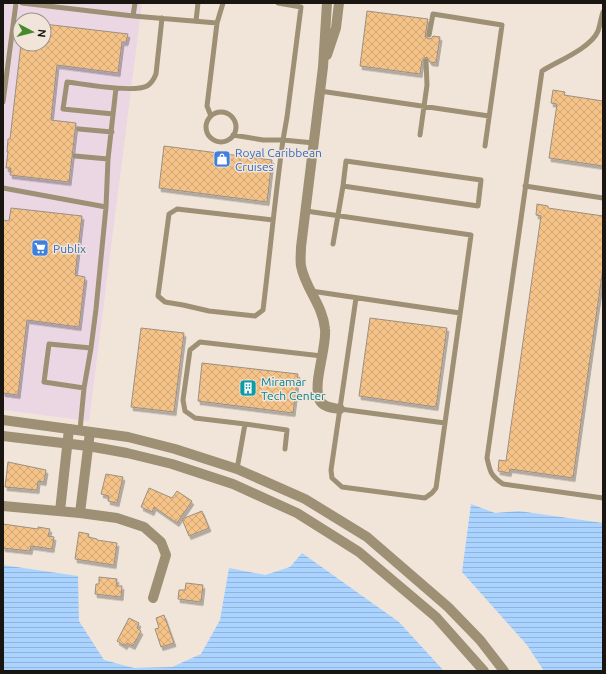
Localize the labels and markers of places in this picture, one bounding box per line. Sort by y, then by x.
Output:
place label: Royal Caribbean Cruises [235,146,322,173]
shop icon: Royal Caribbean Cruises [212,149,232,169]
supermarket icon: Publix [30,238,50,258]
place label: Publix [53,242,86,255]
place label: Miramar Tech Center [261,375,326,402]
building icon: Miramar Tech Center [238,378,258,398]

